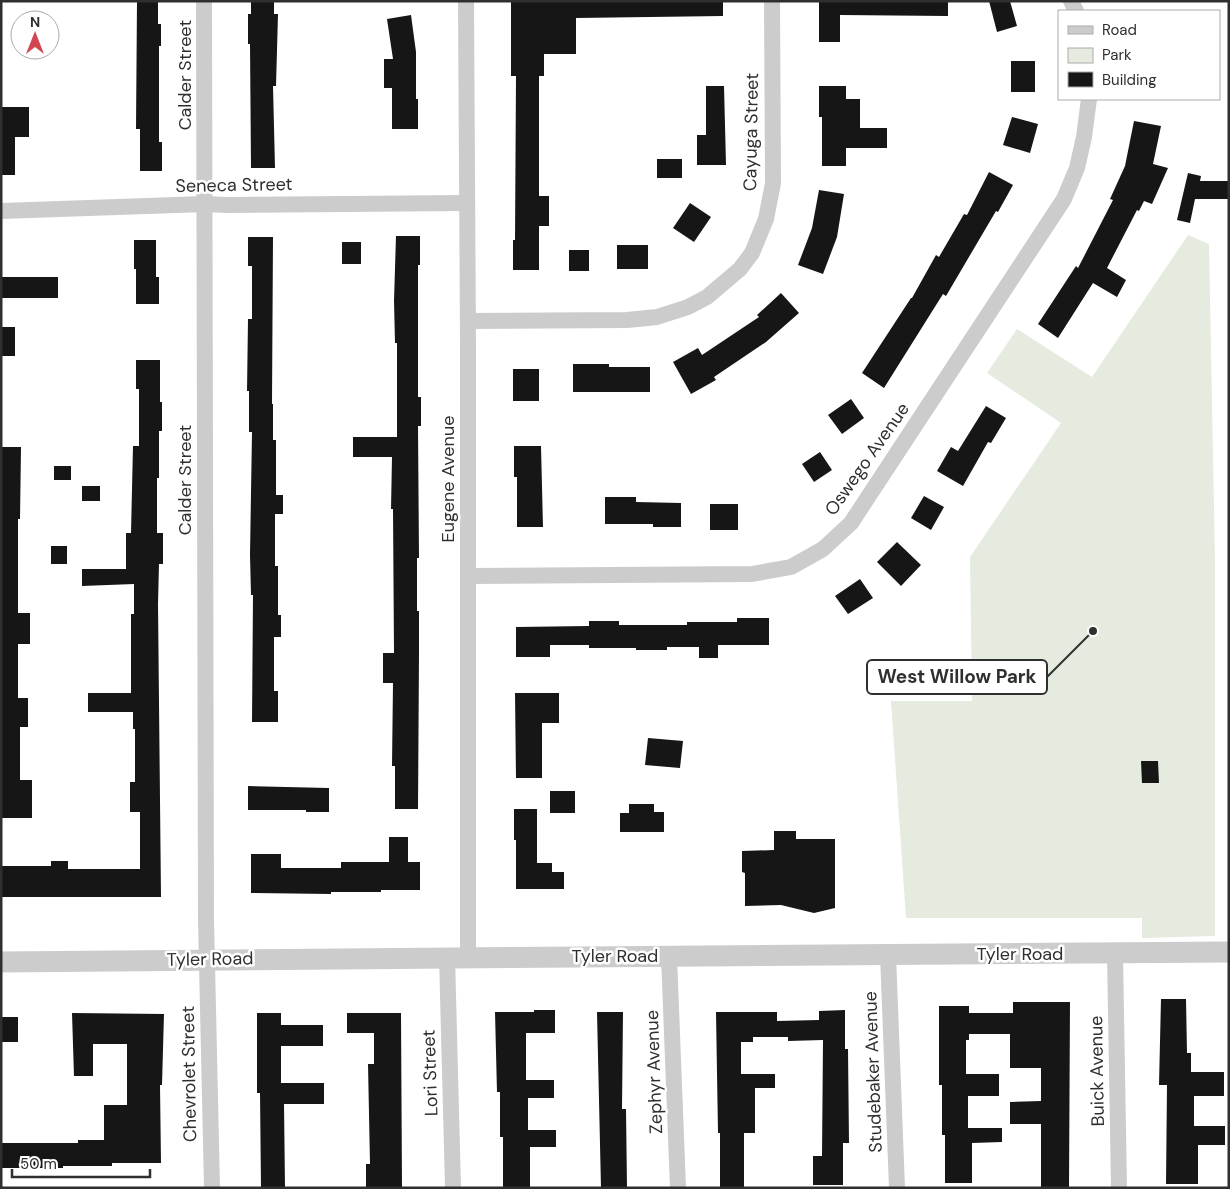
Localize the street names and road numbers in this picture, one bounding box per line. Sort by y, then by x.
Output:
street label: Calder Street [173,20,197,130]
street label: Cayuga Street [738,73,764,191]
street label: Seneca Street [175,172,293,198]
street label: Oswego Avenue [819,398,915,520]
street label: Eugene Avenue [436,416,460,542]
street label: Calder Street [173,425,197,535]
street label: Tyler Road [977,942,1063,966]
street label: Tyler Road [572,944,658,968]
street label: Tyler Road [166,946,254,972]
street label: Studebaker Avenue [858,991,888,1153]
street label: Chevrolet Street [176,1006,202,1142]
street label: Zephyr Avenue [640,1010,668,1134]
street label: Buick Avenue [1084,1015,1110,1127]
street label: Lori Street [416,1029,444,1117]

